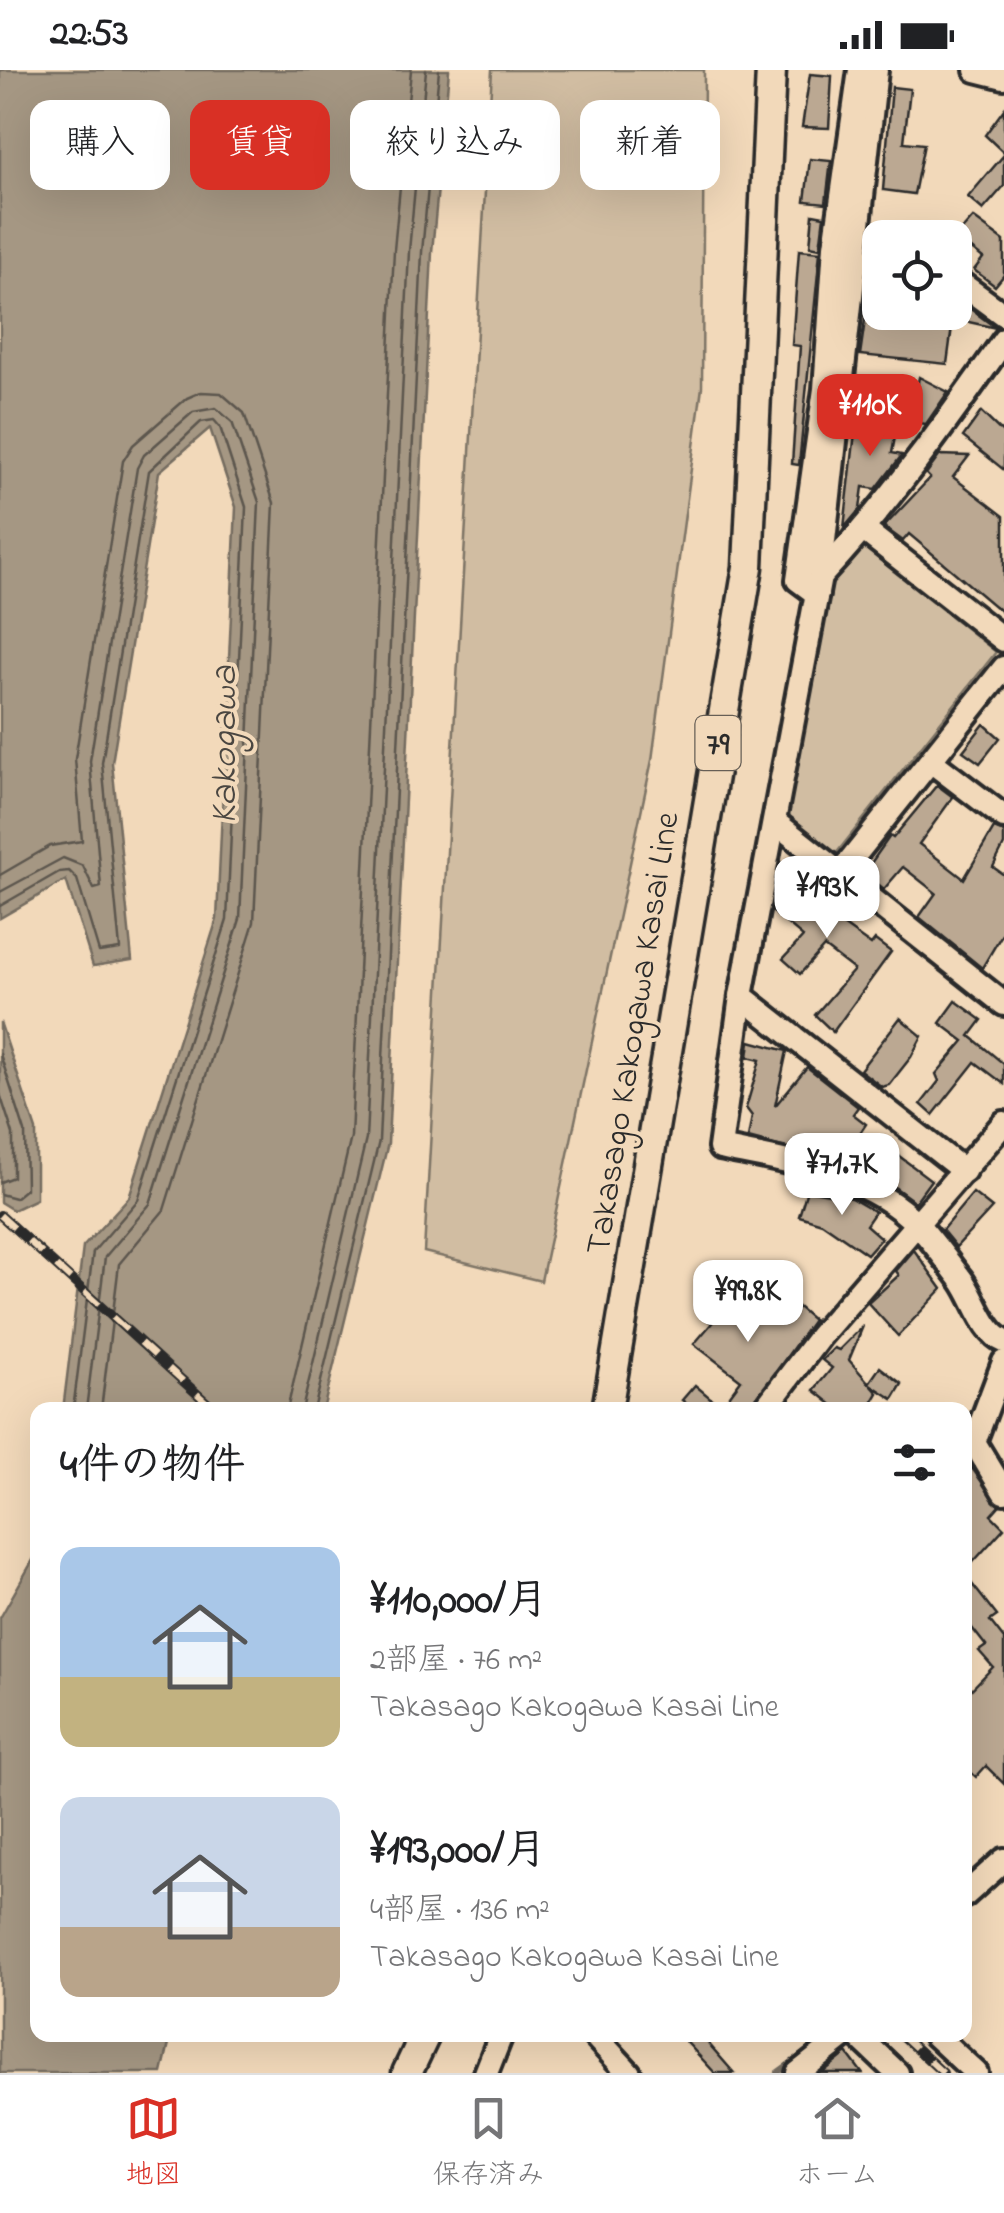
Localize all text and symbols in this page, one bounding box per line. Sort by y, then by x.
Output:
text: 22:53 [50,7,128,63]
chip: 購入 [30,100,170,190]
chip: 賃貸 [190,100,330,190]
chip: 絞り込み [350,100,560,190]
chip: 新着 [580,100,720,190]
map controls [862,220,972,330]
button: locate [862,220,972,330]
pin: ¥110K [800,374,940,459]
text: ¥110K [839,383,901,430]
water label: Kakogawa [198,665,254,824]
road number: 79 [696,716,740,770]
street label: Takasago Kakogawa Kasai Line [574,808,695,1258]
pin: ¥193K [757,856,897,941]
text: ¥193K [796,865,858,912]
pin: ¥71.7K [761,1133,923,1218]
text: ¥71.7K [806,1142,878,1189]
pin: ¥99.8K [667,1260,829,1345]
text: ¥99.8K [715,1269,781,1316]
icon: filters [887,1435,942,1490]
text: 4件の物件 [60,1436,245,1497]
text: ¥110,000/月 [370,1571,548,1632]
icon: home [140,1587,260,1707]
text: 2部屋 · 76 m² [370,1638,542,1685]
text: Takasago Kakogawa Kasai Line [370,1685,779,1732]
text: ¥193,000/月 [370,1821,546,1882]
icon: home [140,1837,260,1957]
text: 4部屋 · 136 m² [370,1888,550,1935]
text: Takasago Kakogawa Kasai Line [370,1935,779,1982]
tab: 地図 [126,2091,182,2197]
tab: 保存済み [433,2091,545,2197]
tab: ホーム [796,2091,878,2197]

